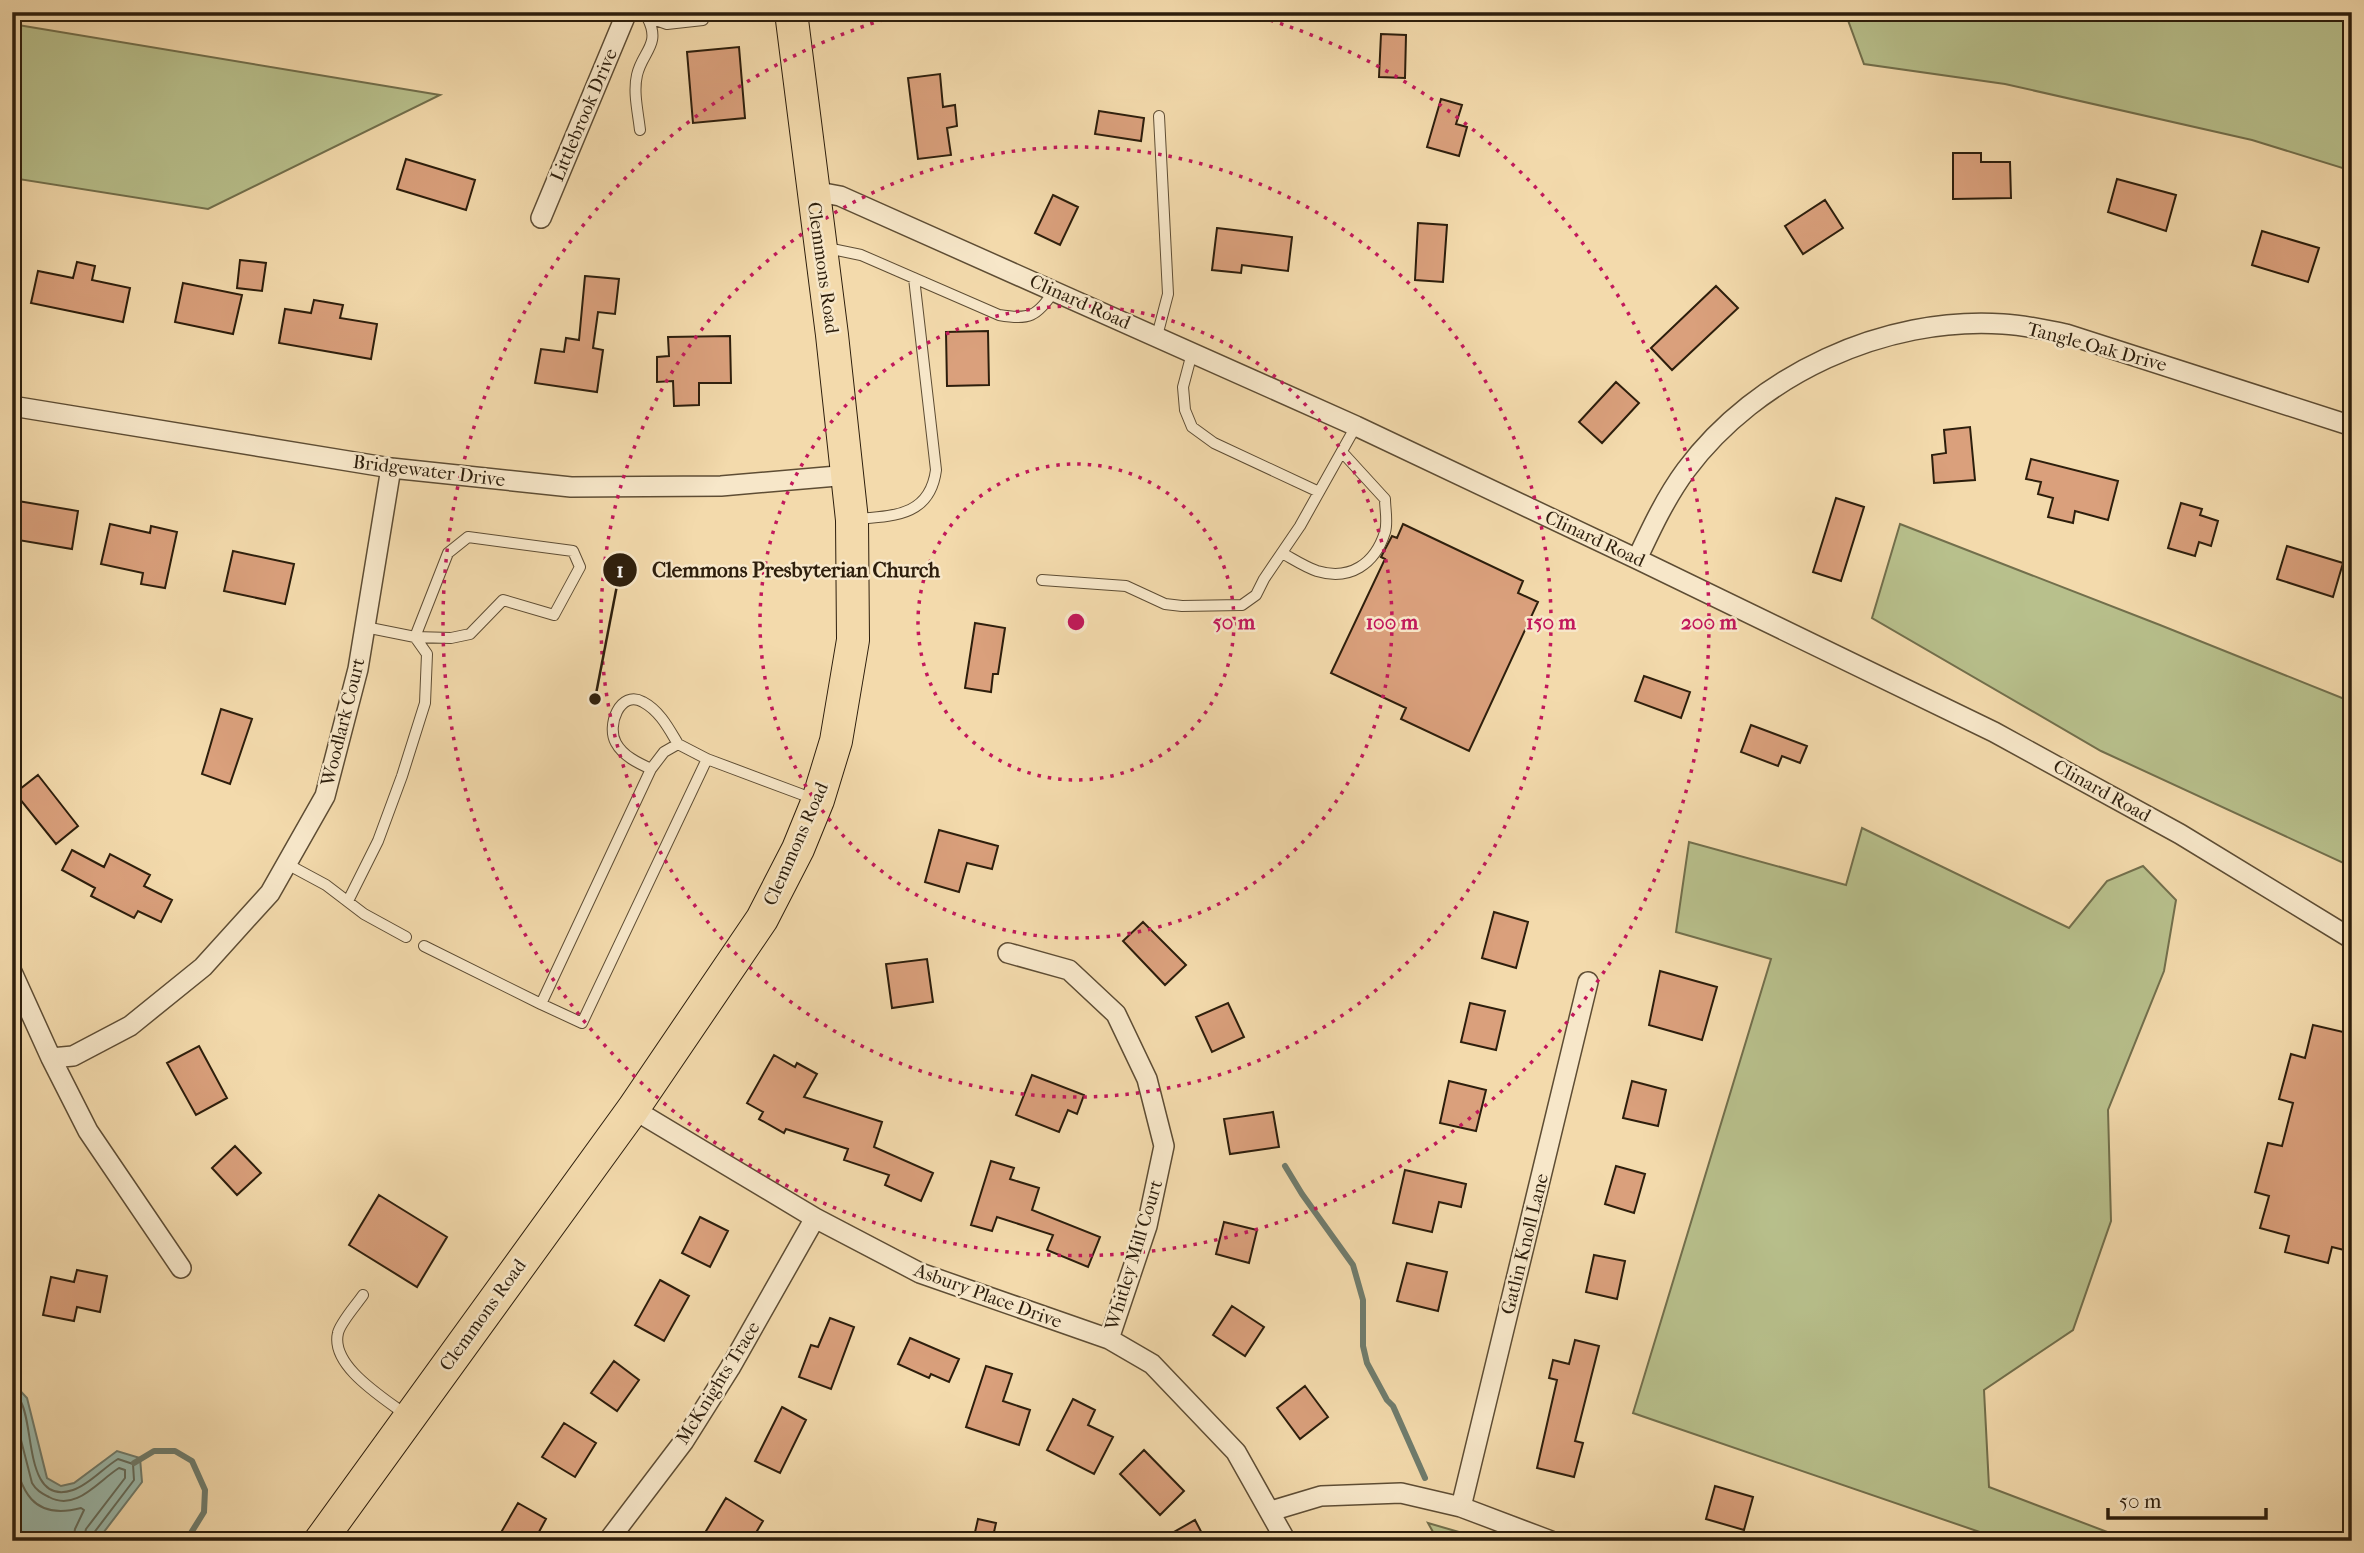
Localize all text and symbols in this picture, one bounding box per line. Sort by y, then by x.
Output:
street label: Littlebrook Drive [546,45,622,185]
street label: Clemmons Road [803,201,843,336]
street label: Clinard Road [1026,270,1134,334]
street label: Tangle Oak Drive [2025,318,2169,376]
street label: Bridgewater Drive [352,451,506,491]
street label: Clinard Road [1541,506,1649,572]
callout: Clemmons Presbyterian Church [603,549,954,591]
text: 1 [616,558,624,582]
text: Clemmons Presbyterian Church [652,558,940,582]
centre of rings [1064,610,1088,634]
text: 50 m [1213,610,1256,634]
text: 100 m [1366,610,1419,634]
text: 150 m [1526,610,1577,634]
text: 200 m [1681,610,1738,634]
street label: Woodlark Court [316,656,370,789]
street label: Clinard Road [2049,755,2155,827]
street label: Clemmons Road [759,778,833,909]
street label: Gatlin Knoll Lane [1497,1171,1553,1317]
street label: Whitley Mill Court [1100,1177,1167,1334]
street label: Clemmons Road [435,1254,531,1375]
street label: Asbury Place Drive [910,1259,1065,1333]
street label: McKnights Trace [671,1318,765,1448]
scale bar [2108,1476,2266,1520]
text: 50 m [2119,1489,2162,1513]

